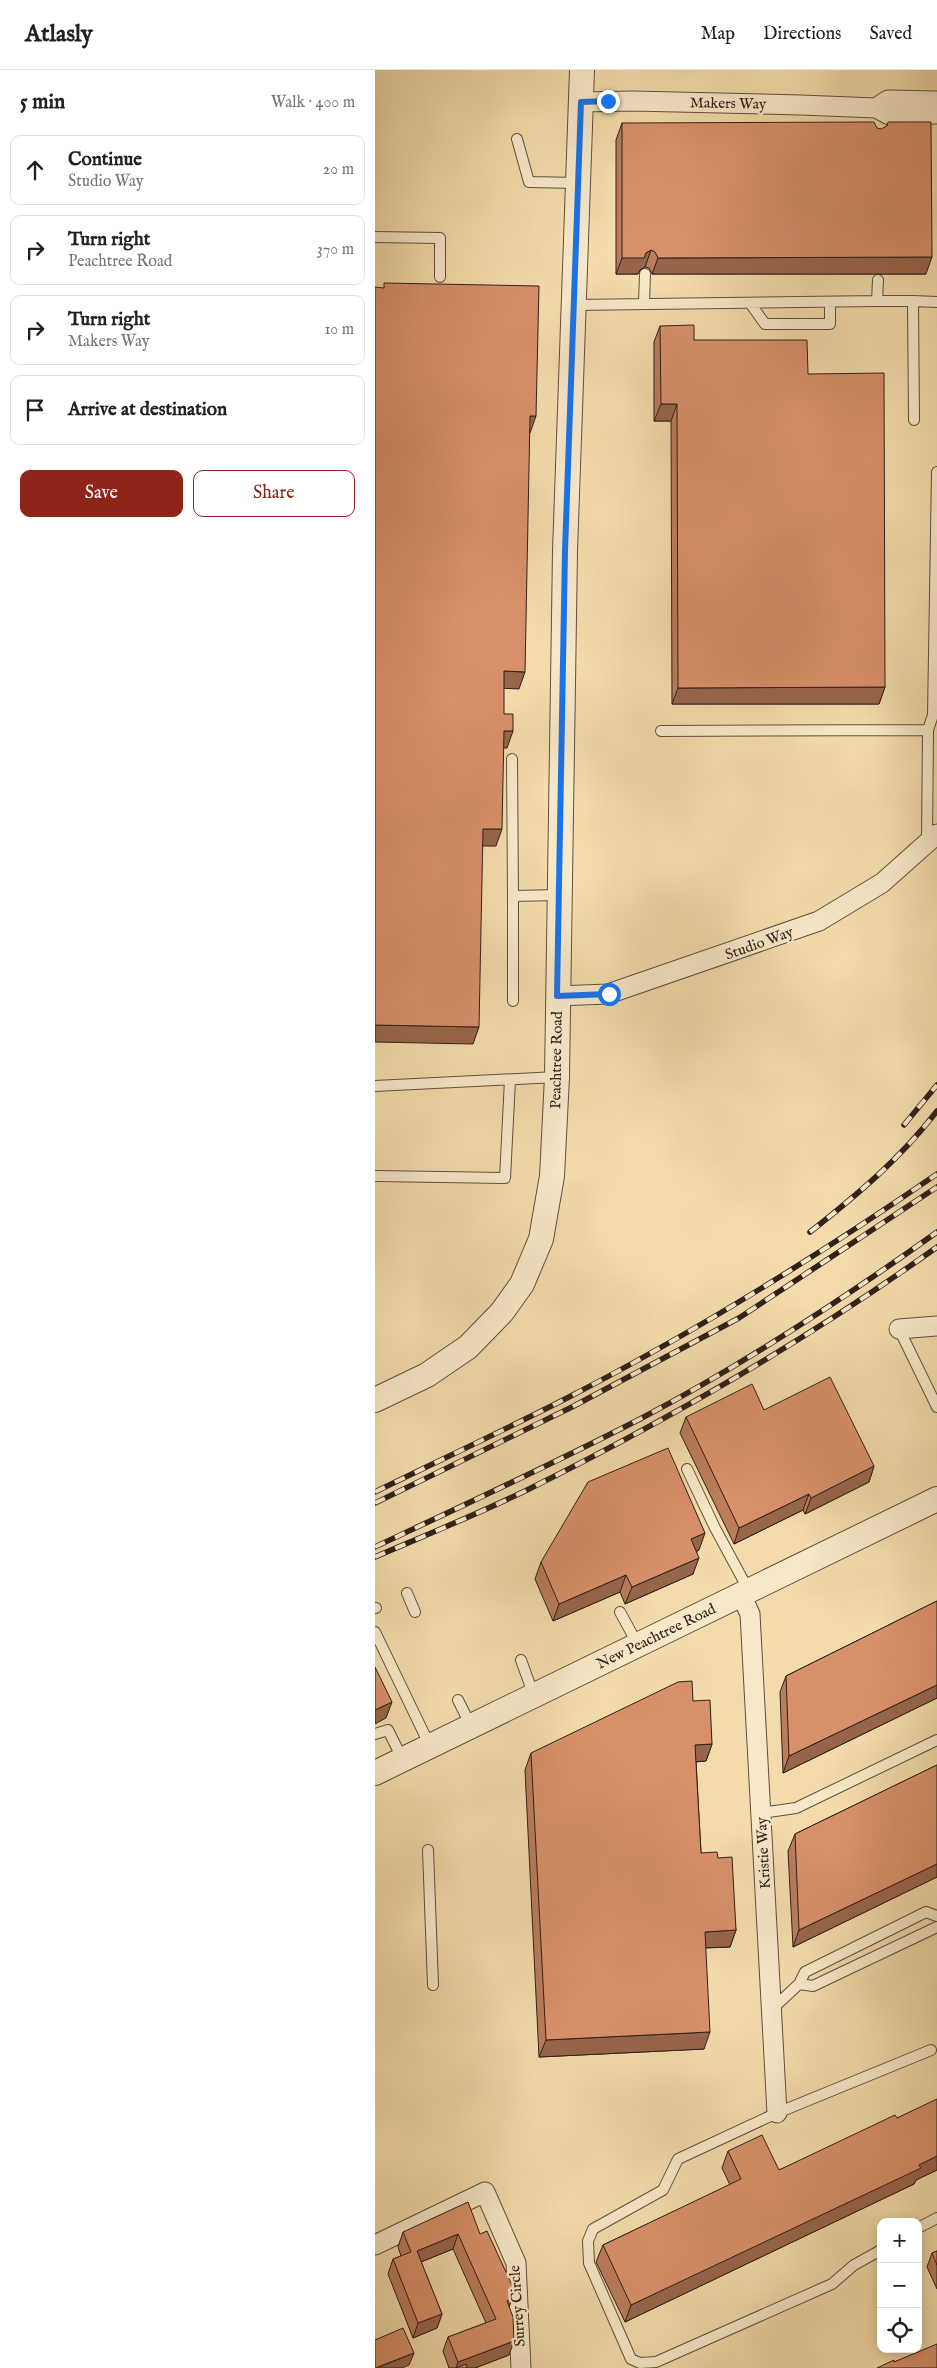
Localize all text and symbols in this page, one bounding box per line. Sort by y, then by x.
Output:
text: Atlasly [25,19,93,50]
text: Map [701,23,735,46]
text: Directions [763,23,841,46]
text: Saved [869,23,912,46]
text: 5 min [20,89,65,116]
route end [597,90,620,113]
text: Walk · 400 m [271,93,355,113]
street label: Makers Way [690,93,767,114]
text: Continue [68,148,142,172]
icon: ahead [21,156,49,184]
text: 20 m [323,160,354,180]
text: Studio Way [68,172,144,192]
text: Turn right [68,228,150,252]
icon: right [21,236,49,264]
text: 370 m [317,240,354,260]
text: Peachtree Road [68,252,172,272]
text: Turn right [68,308,150,332]
icon: right [21,316,49,344]
text: 10 m [324,320,354,340]
text: Makers Way [68,332,150,352]
icon: arrive [21,396,49,424]
text: Arrive at destination [68,398,227,422]
button: Save [20,470,183,517]
button: Share [193,470,355,517]
street label: Studio Way [723,922,796,965]
route start [598,983,621,1006]
street label: Peachtree Road [546,1010,567,1109]
street label: New Peachtree Road [593,1599,720,1674]
street label: Kristie Way [752,1816,775,1889]
map controls [877,2218,922,2353]
button: + [877,2218,922,2263]
button: − [877,2263,922,2308]
street label: Surrey Circle [505,2265,530,2347]
button: locate [877,2308,922,2353]

